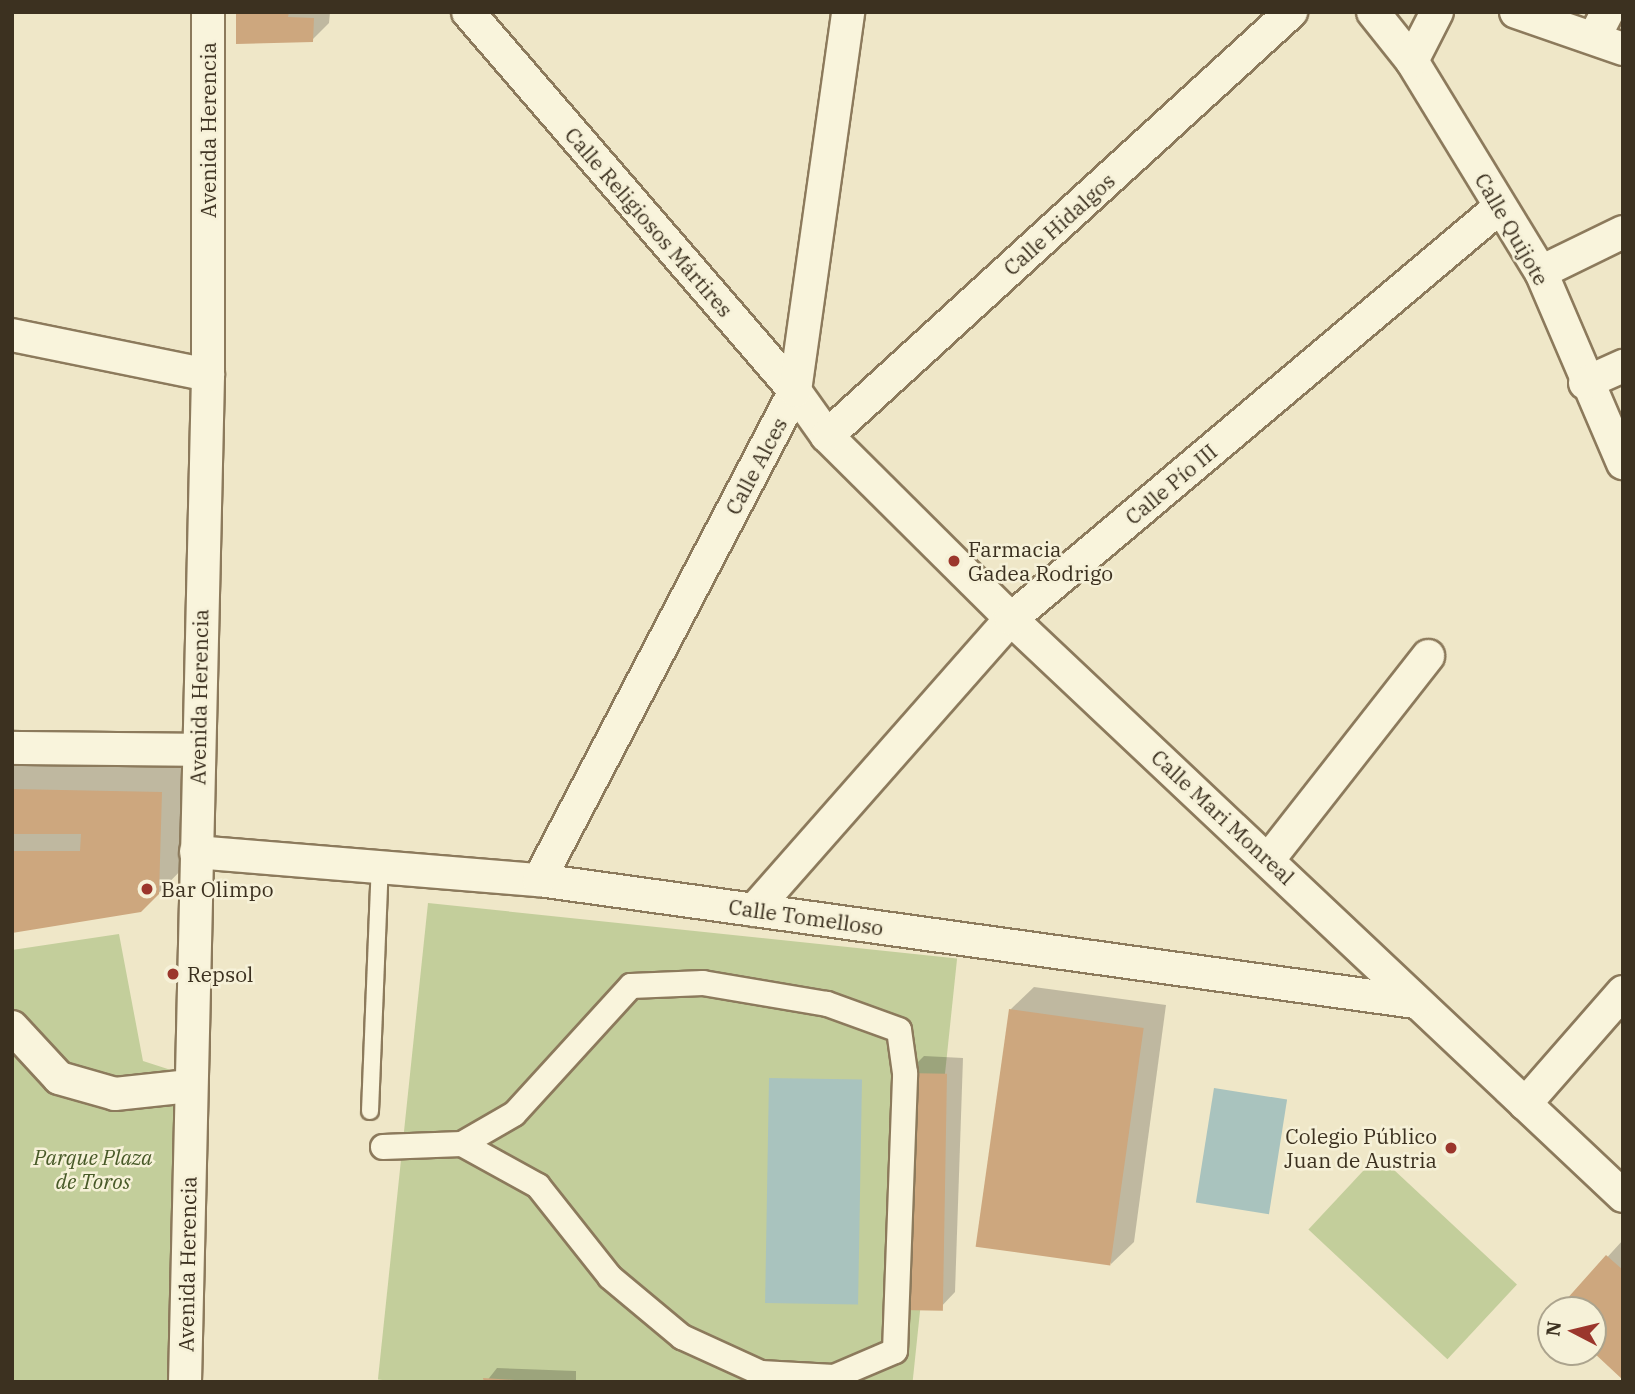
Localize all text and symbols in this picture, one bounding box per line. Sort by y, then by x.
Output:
street label: Avenida Herencia [195,42,221,218]
street label: Calle Religiosos Mártires [560,122,738,322]
street label: Calle Hidalgos [998,168,1120,280]
street label: Calle Quijote [1470,169,1554,289]
street label: Calle Alces [720,413,792,519]
street label: Calle Pío III [1120,438,1222,530]
place label: Farmacia Gadea Rodrigo [968,536,1113,586]
marker: Farmacia Gadea Rodrigo [946,553,962,569]
street label: Avenida Herencia [185,609,213,785]
street label: Calle Mari Monreal [1146,744,1300,890]
place label: Bar Olimpo [161,876,274,902]
marker: Bar Olimpo [139,881,155,897]
street label: Calle Tomelloso [727,894,885,940]
place label: Repsol [187,961,253,987]
marker: Repsol [165,966,181,982]
place label: Colegio Público Juan de Austria [1284,1123,1437,1173]
marker: Colegio Público Juan de Austria [1443,1140,1459,1156]
park label: Parque Plaza de Toros [33,1144,153,1194]
street label: Avenida Herencia [173,1176,201,1352]
north arrow [1537,1296,1607,1366]
text: N [1540,1320,1566,1338]

